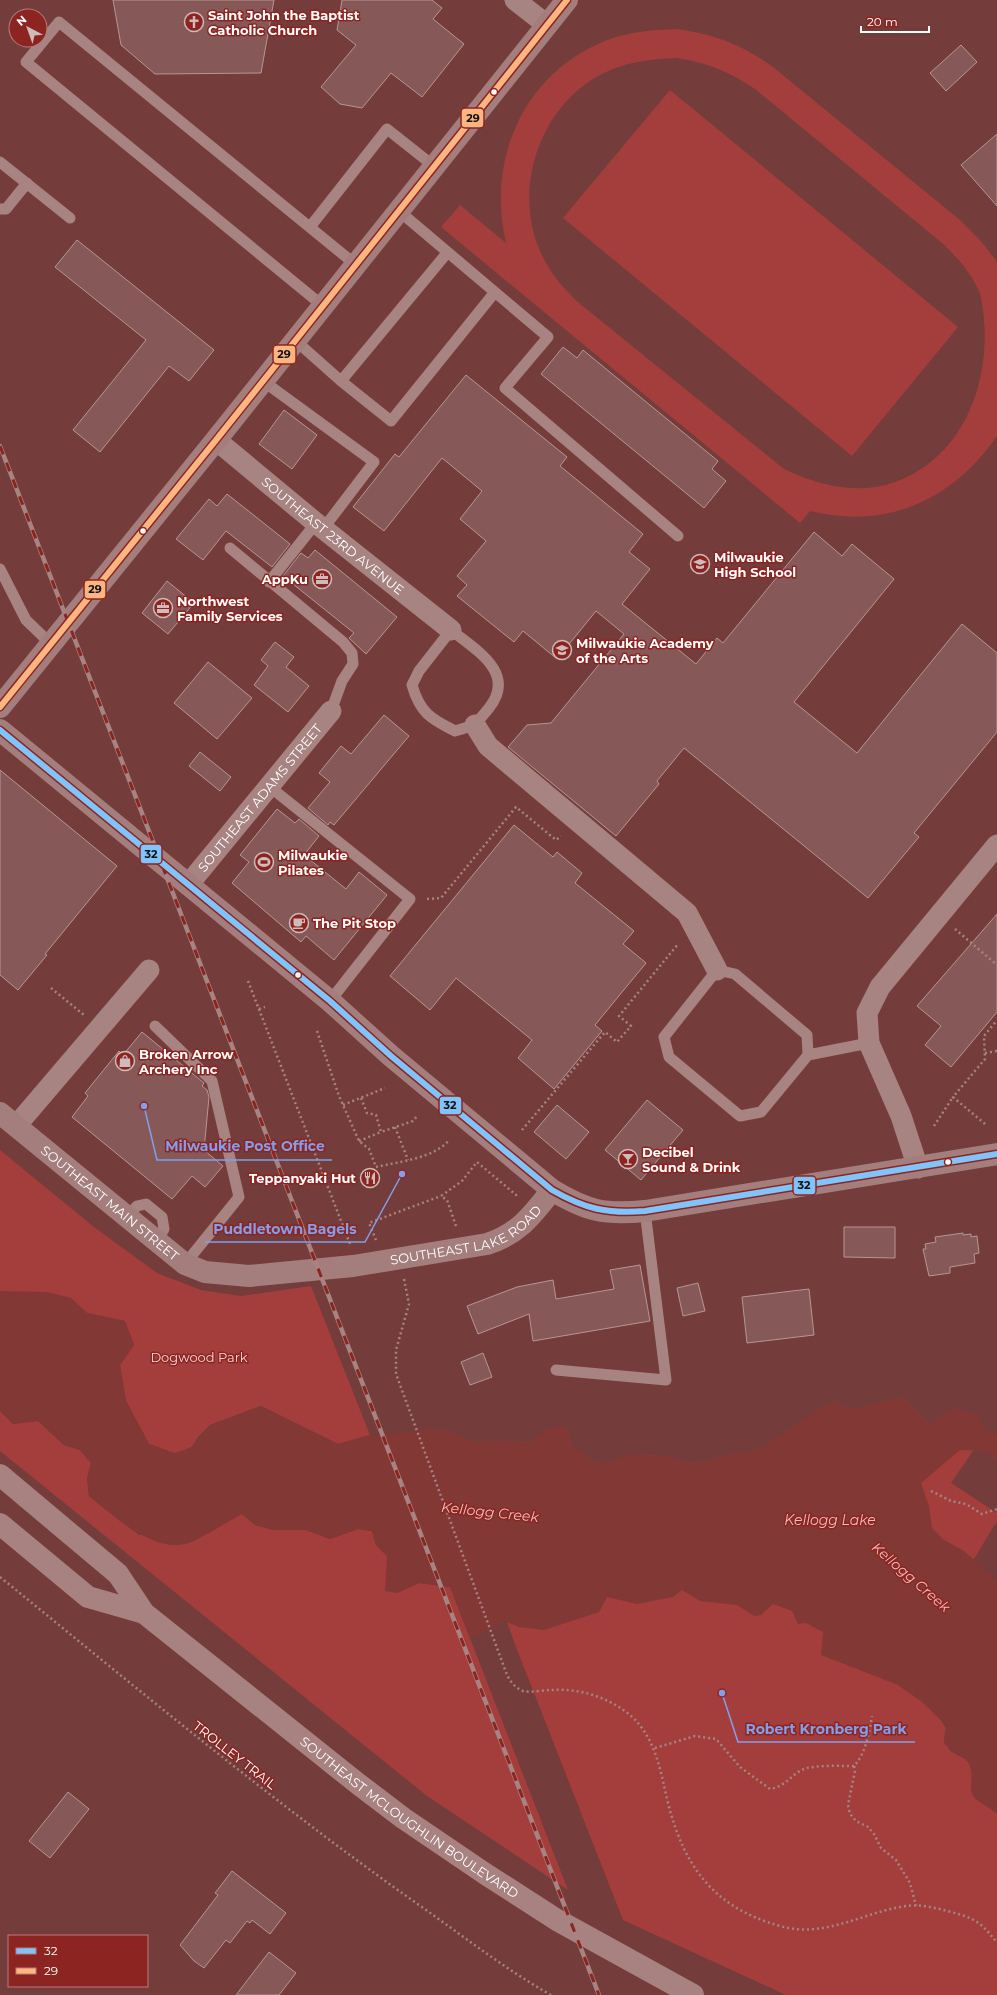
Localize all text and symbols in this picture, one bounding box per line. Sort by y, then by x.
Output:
place label: Saint John the Baptist Catholic Church [208,7,360,38]
north arrow [8,8,48,48]
scale bar [861,8,929,34]
church icon: Saint John the Baptist Catholic Church [183,11,205,33]
text: N [13,12,29,29]
text: 20 m [867,14,898,29]
unlabelled marker [489,87,499,97]
line badge: 29 [461,108,484,128]
text: 29 [466,111,480,125]
line badge: 29 [273,345,296,364]
text: 29 [277,347,291,361]
street label: SOUTHEAST 23RD AVENUE [259,473,407,598]
unlabelled marker [138,526,148,536]
place label: Milwaukie High School [714,549,796,580]
school or university icon: Milwaukie High School [689,553,711,575]
office icon: AppKu [311,568,333,590]
place label: AppKu [261,571,308,587]
line badge: 29 [84,580,106,599]
text: 29 [88,582,102,596]
place label: Northwest Family Services [177,593,283,624]
office icon: Northwest Family Services [152,597,174,619]
place label: Milwaukie Academy of the Arts [576,635,714,666]
school or university icon: Milwaukie Academy of the Arts [551,639,573,661]
street label: SOUTHEAST ADAMS STREET [194,720,326,875]
line badge: 32 [140,844,162,864]
text: 32 [144,847,158,861]
place label: Milwaukie Pilates [278,847,348,878]
sports icon: Milwaukie Pilates [253,851,275,873]
cafe icon: The Pit Stop [288,912,310,934]
place label: The Pit Stop [313,915,396,931]
unlabelled marker [293,970,303,980]
place label: Broken Arrow Archery Inc [138,1046,234,1077]
shop icon: Broken Arrow Archery Inc [114,1050,136,1072]
line badge: 32 [439,1096,462,1115]
text: 32 [443,1098,457,1112]
callout: Milwaukie Post Office [157,1134,332,1160]
text: Milwaukie Post Office [165,1137,325,1155]
street label: SOUTHEAST MAIN STREET [38,1142,183,1264]
place label: Decibel Sound & Drink [642,1144,741,1175]
bar icon: Decibel Sound & Drink [617,1148,639,1170]
unlabelled marker [943,1157,953,1167]
restaurant icon: Teppanyaki Hut [359,1167,381,1189]
place label: Teppanyaki Hut [249,1170,356,1186]
line badge: 32 [793,1176,816,1195]
text: 32 [797,1178,811,1192]
street label: SOUTHEAST LAKE ROAD [389,1202,545,1268]
callout: Puddletown Bagels [205,1216,365,1242]
text: Puddletown Bagels [213,1220,357,1238]
park label: Dogwood Park [150,1349,248,1365]
water label: Kellogg Creek [440,1498,540,1526]
water label: Kellogg Lake [784,1511,876,1529]
water label: Kellogg Creek [868,1538,954,1616]
callout: Robert Kronberg Park [738,1716,915,1742]
street label: TROLLEY TRAIL [190,1718,280,1793]
text: Robert Kronberg Park [745,1720,907,1738]
street label: SOUTHEAST MCLOUGHLIN BOULEVARD [297,1733,522,1901]
legend [8,1935,148,1987]
text: 32 [44,1943,58,1958]
text: 29 [44,1963,58,1978]

